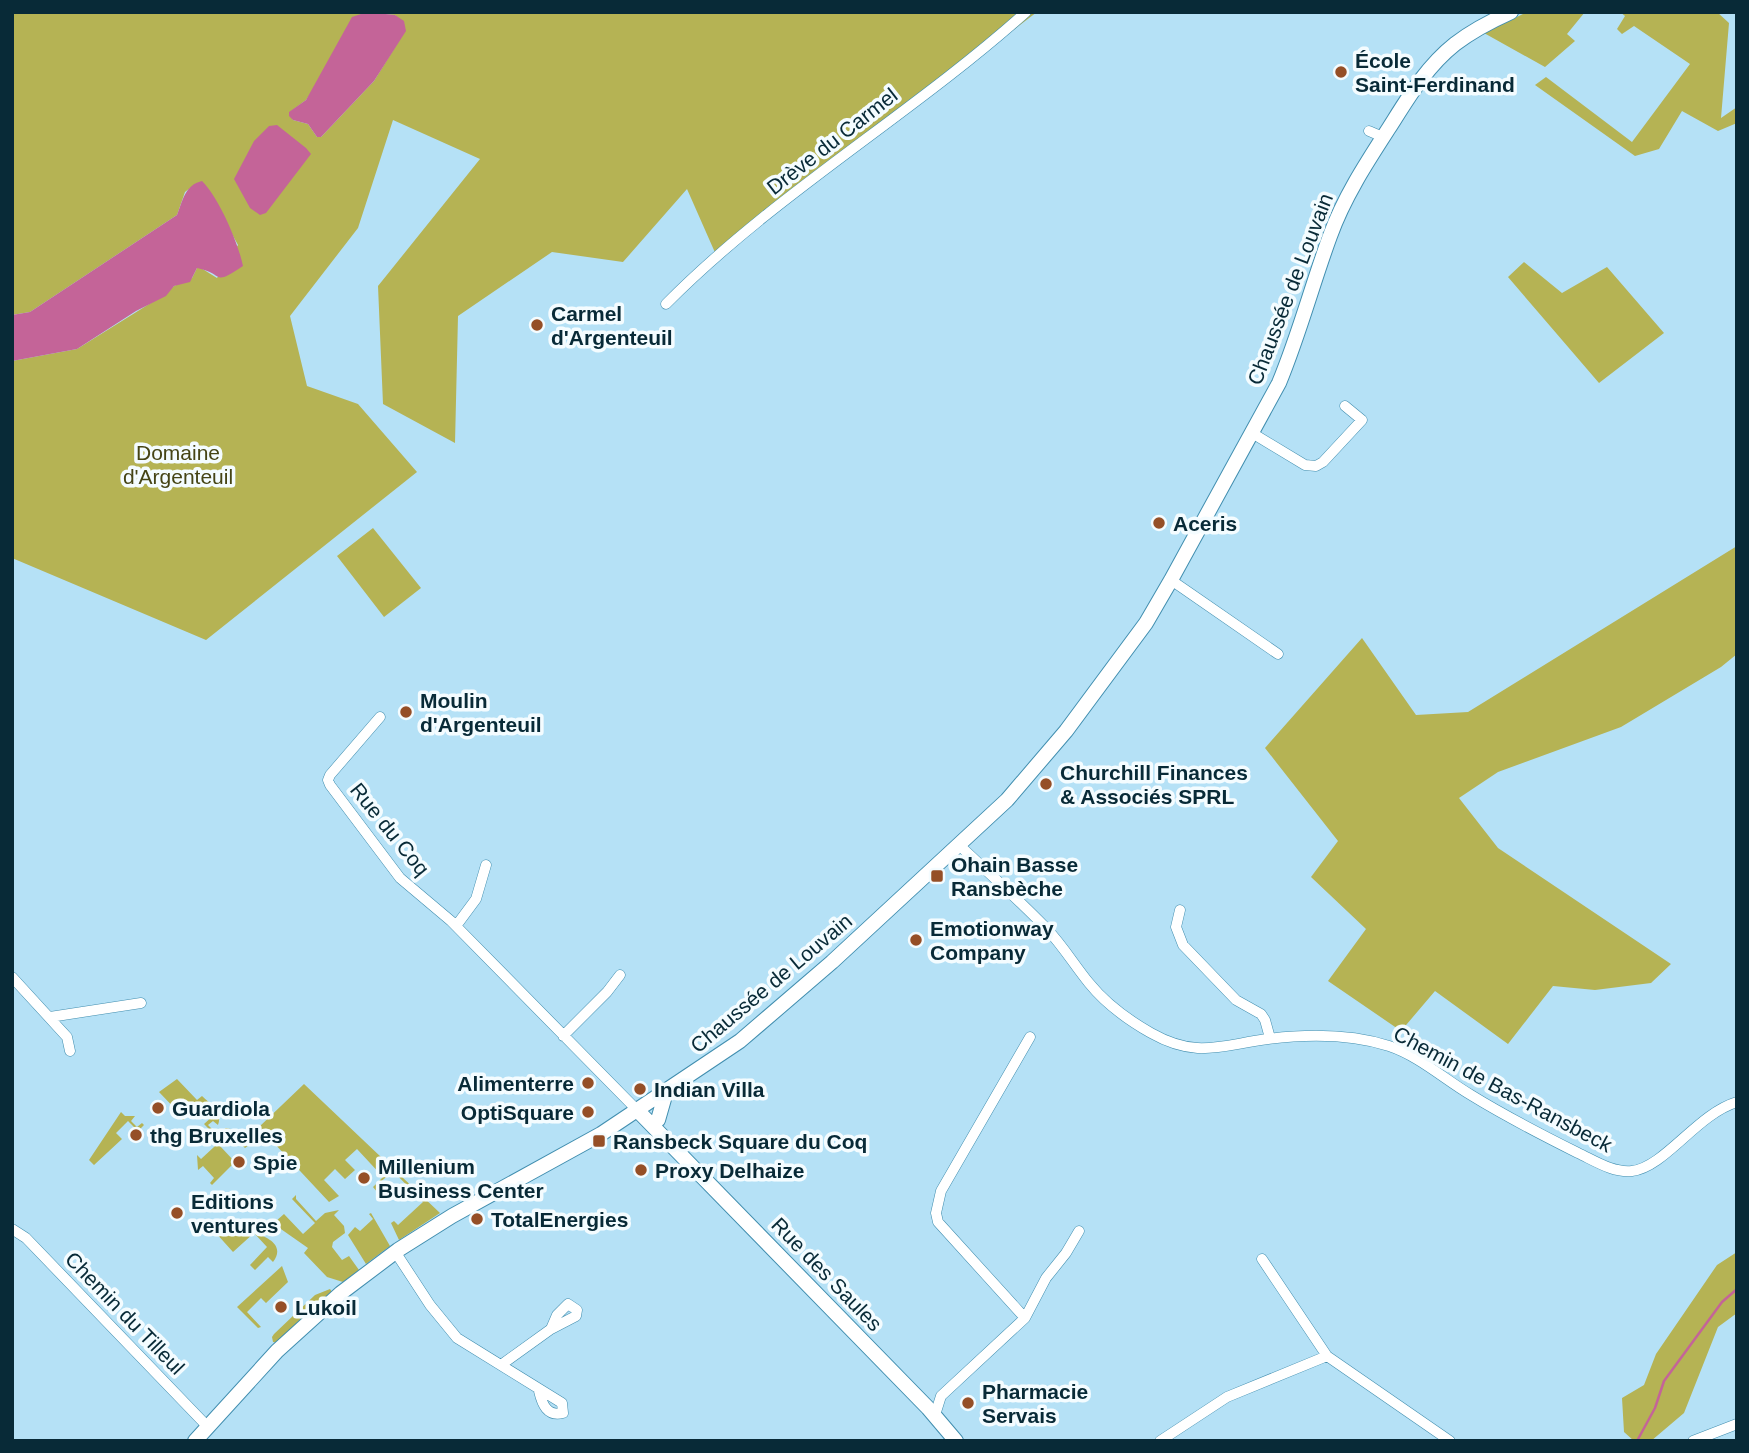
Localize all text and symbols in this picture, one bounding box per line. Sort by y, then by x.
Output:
place label: École Saint-Ferdinand [1355,49,1515,96]
marker: École Saint-Ferdinand [1333,64,1349,80]
street label: Drève du Carmel [762,83,902,199]
street label: Chaussée de Louvain [1243,190,1337,388]
place label: Carmel d'Argenteuil [551,302,673,349]
marker: Carmel d'Argenteuil [529,317,545,333]
park label: Domaine d'Argenteuil [123,441,233,488]
place label: Aceris [1173,512,1237,535]
marker: Aceris [1151,515,1167,531]
place label: Moulin d'Argenteuil [420,689,542,736]
marker: Moulin d'Argenteuil [398,704,414,720]
place label: Churchill Finances & Associés SPRL [1060,761,1248,808]
marker: Churchill Finances & Associés SPRL [1038,776,1054,792]
street label: Rue du Coq [346,778,434,880]
place label: Ohain Basse Ransbèche [951,853,1078,900]
marker: Ohain Basse Ransbèche [929,868,945,884]
street label: Chaussée de Louvain [686,909,856,1057]
place label: Emotionway Company [930,917,1054,964]
marker: Emotionway Company [908,932,924,948]
street label: Chemin de Bas-Ransbeck [1390,1022,1617,1157]
place label: Alimenterre [457,1072,574,1095]
marker: Alimenterre [580,1075,596,1091]
place label: Indian Villa [654,1078,765,1101]
marker: Indian Villa [632,1081,648,1097]
place label: Guardiola [172,1097,270,1120]
marker: Guardiola [150,1100,166,1116]
place label: OptiSquare [461,1101,574,1124]
marker: OptiSquare [580,1104,596,1120]
place label: thg Bruxelles [150,1124,283,1147]
marker: thg Bruxelles [128,1127,144,1143]
place label: Ransbeck Square du Coq [613,1130,867,1153]
marker: Ransbeck Square du Coq [591,1133,607,1149]
place label: Spie [253,1151,297,1174]
marker: Spie [231,1154,247,1170]
place label: Millenium Business Center [378,1155,544,1202]
place label: Proxy Delhaize [655,1159,804,1182]
marker: Proxy Delhaize [633,1162,649,1178]
marker: Millenium Business Center [356,1170,372,1186]
place label: Editions ventures [191,1190,279,1237]
marker: Editions ventures [169,1205,185,1221]
place label: TotalEnergies [491,1208,628,1231]
marker: TotalEnergies [469,1211,485,1227]
street label: Rue des Saules [767,1213,887,1335]
street label: Chemin du Tilleul [61,1247,189,1379]
place label: Lukoil [295,1296,357,1319]
marker: Lukoil [273,1299,289,1315]
place label: Pharmacie Servais [982,1380,1088,1427]
marker: Pharmacie Servais [960,1395,976,1411]

